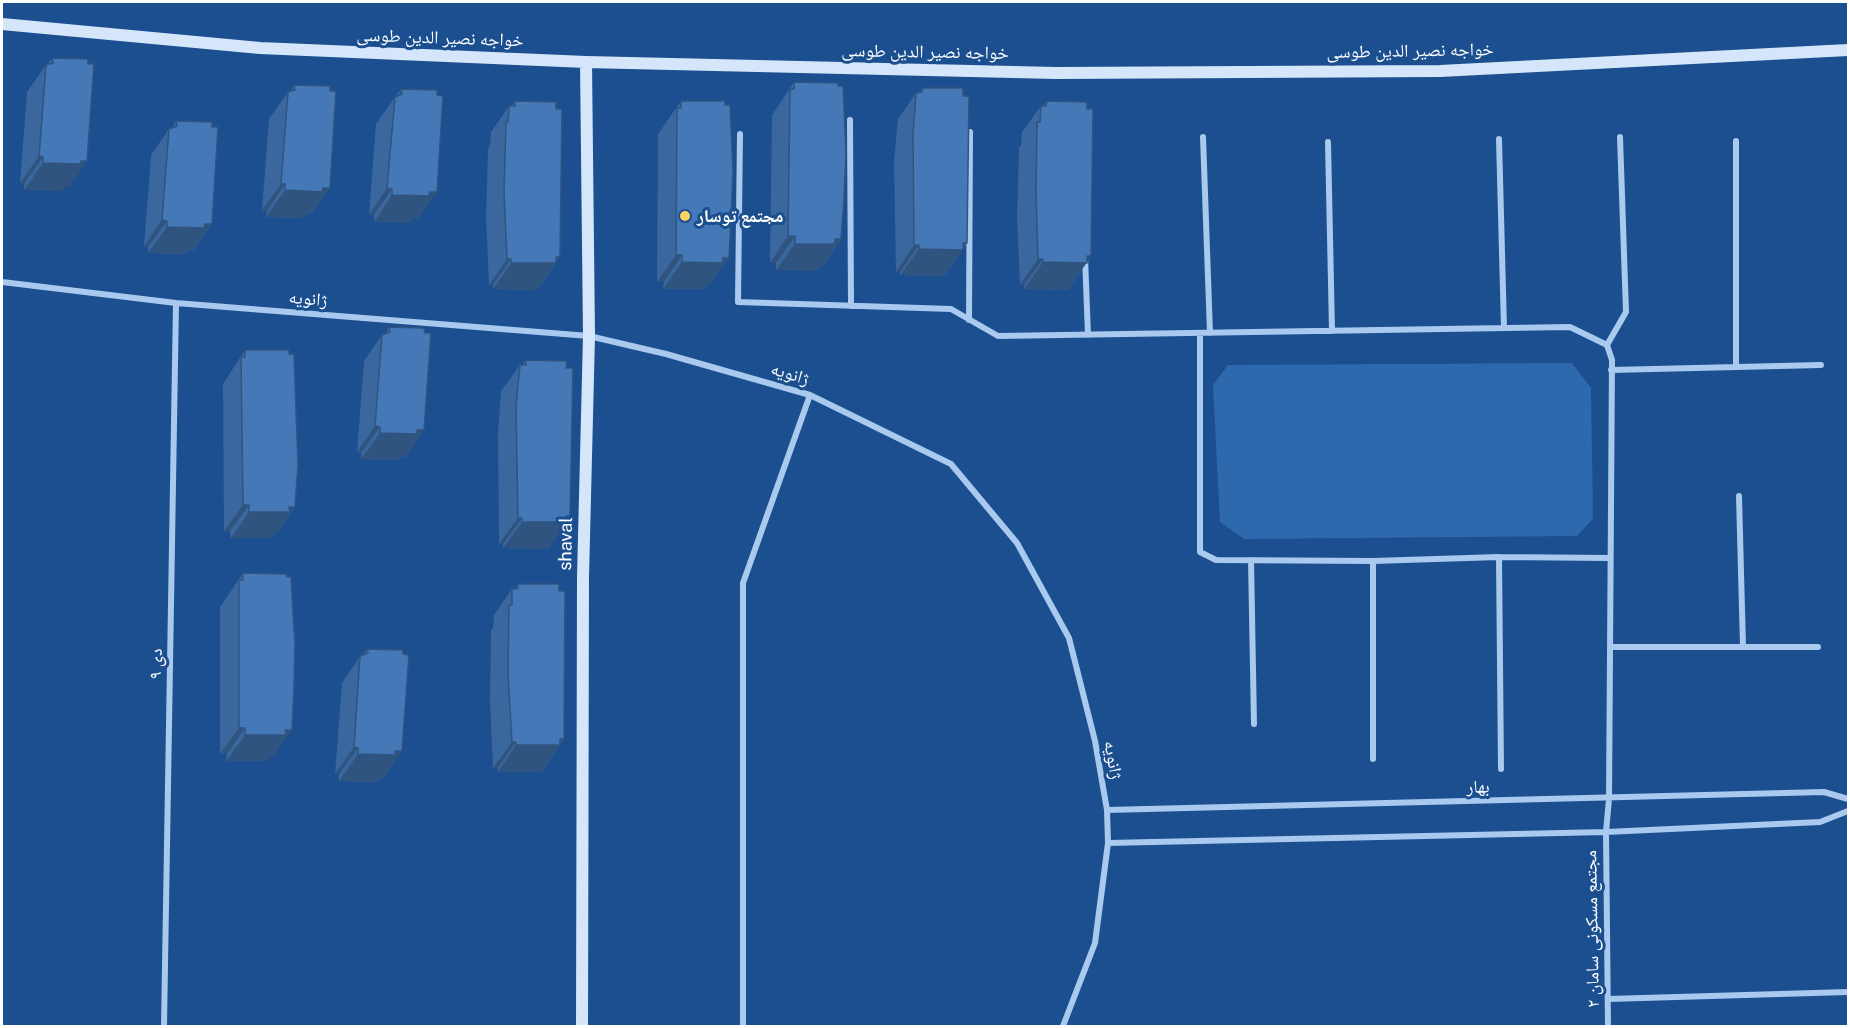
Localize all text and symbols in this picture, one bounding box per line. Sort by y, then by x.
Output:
street label: خواجه نصیر الدین طوسی [356,24,524,52]
street label: خواجه نصیر الدین طوسی [1326,39,1494,63]
street label: خواجه نصیر الدین طوسی [841,40,1009,64]
place label: مجتمع توسار [697,205,783,227]
marker: مجتمع توسار [678,209,692,223]
street label: ژانویه [288,287,328,311]
street label: ژانویه [768,358,812,390]
street label: shaval [555,517,577,571]
street label: ۹ دی [145,648,167,680]
street label: ژانویه [1099,739,1127,781]
street label: بهار [1466,776,1490,798]
street label: مجتمع مسکونی سامان ۲ [1580,850,1604,1008]

